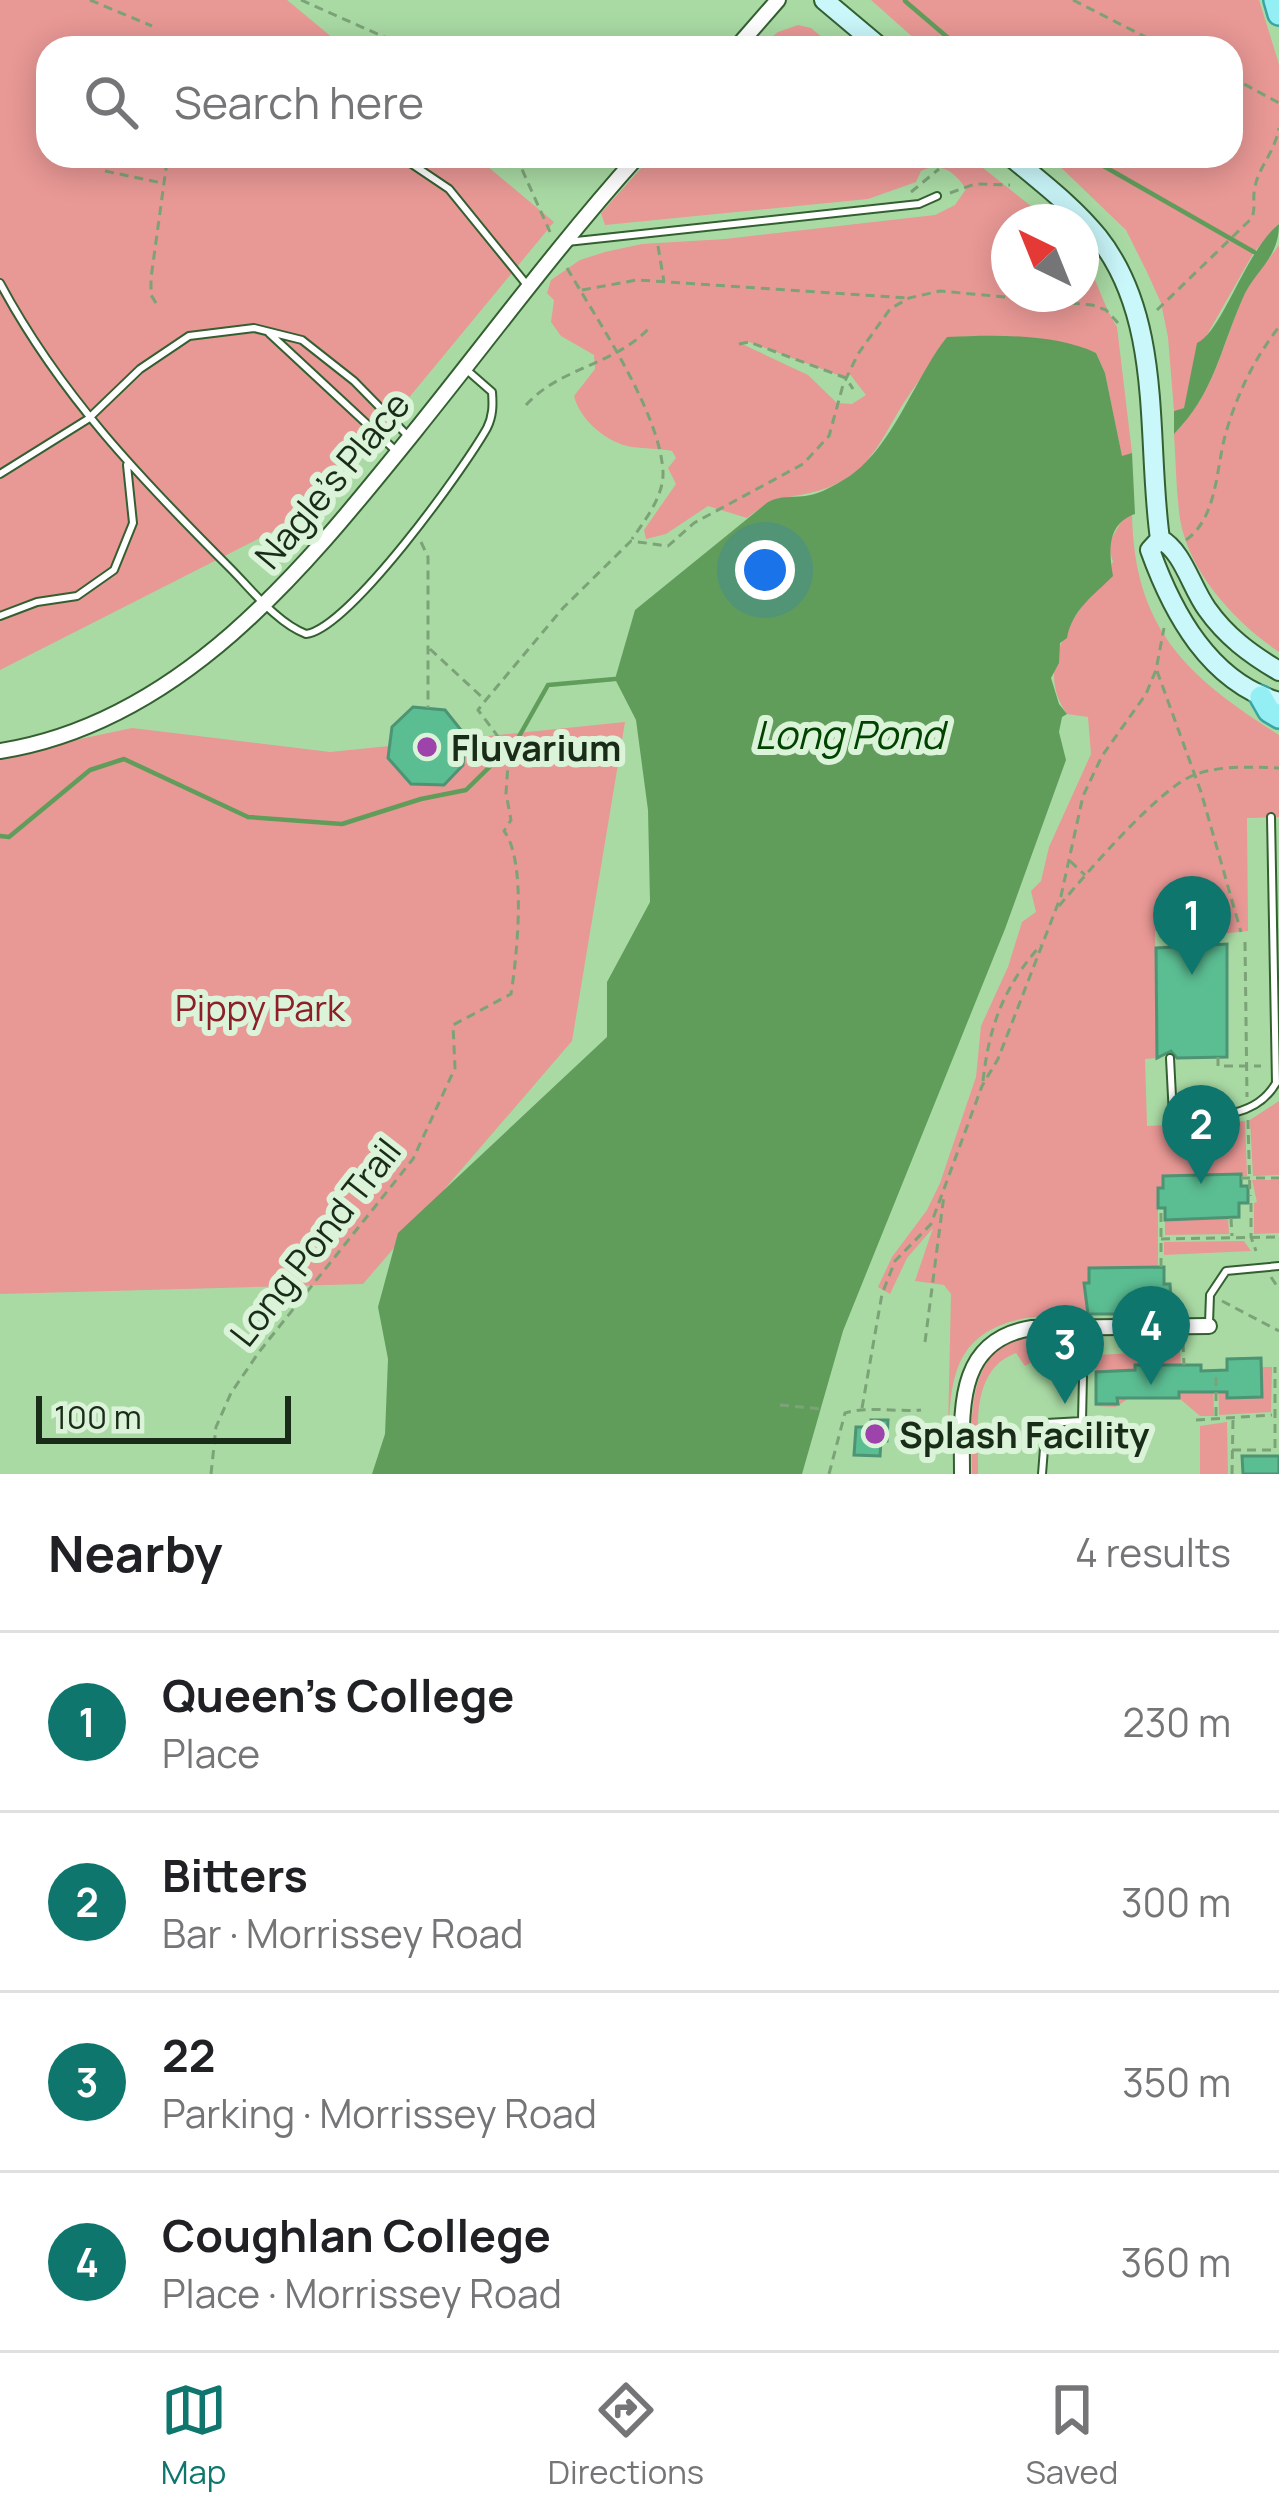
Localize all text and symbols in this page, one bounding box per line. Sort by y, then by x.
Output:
search box [36,36,1243,168]
icon: search [78,69,144,135]
text: Search here [174,71,424,133]
north arrow [991,204,1099,312]
street label: Nagle's Place [243,381,421,579]
your location [735,540,795,600]
water label: Long Pond [754,707,949,761]
place label: Fluvarium [451,723,621,772]
marker: Fluvarium [414,734,440,760]
pin: 1 [1153,876,1231,975]
park label: Pippy Park [175,983,346,1032]
pin: 2 [1162,1085,1240,1184]
street label: Long Pond Trail [218,1128,412,1356]
pin: 4 [1112,1286,1190,1385]
pin: 3 [1026,1305,1104,1404]
scale bar [36,1390,291,1443]
text: 100 m [54,1394,142,1439]
place label: Splash Facility [899,1410,1149,1459]
marker: Splash Facility [862,1421,888,1447]
text: Nearby [48,1518,223,1587]
text: 4 results [1075,1525,1231,1579]
text: Queen's College [162,1664,514,1726]
text: 1 [78,1695,96,1749]
text: 230 m [1123,1695,1231,1749]
text: Place [162,1726,260,1780]
text: Bitters [162,1844,308,1906]
text: 2 [75,1875,99,1929]
text: 300 m [1121,1875,1231,1929]
text: Bar · Morrissey Road [162,1906,523,1960]
text: 22 [162,2024,216,2086]
text: 3 [76,2055,98,2109]
text: 350 m [1122,2055,1231,2109]
text: Parking · Morrissey Road [162,2086,597,2140]
text: Coughlan College [162,2204,551,2266]
text: 4 [75,2235,99,2289]
text: 360 m [1121,2235,1231,2289]
text: Place · Morrissey Road [162,2266,562,2320]
tab: Map [161,2377,227,2494]
tab: Directions [548,2377,704,2494]
tab: Saved [1025,2377,1118,2494]

